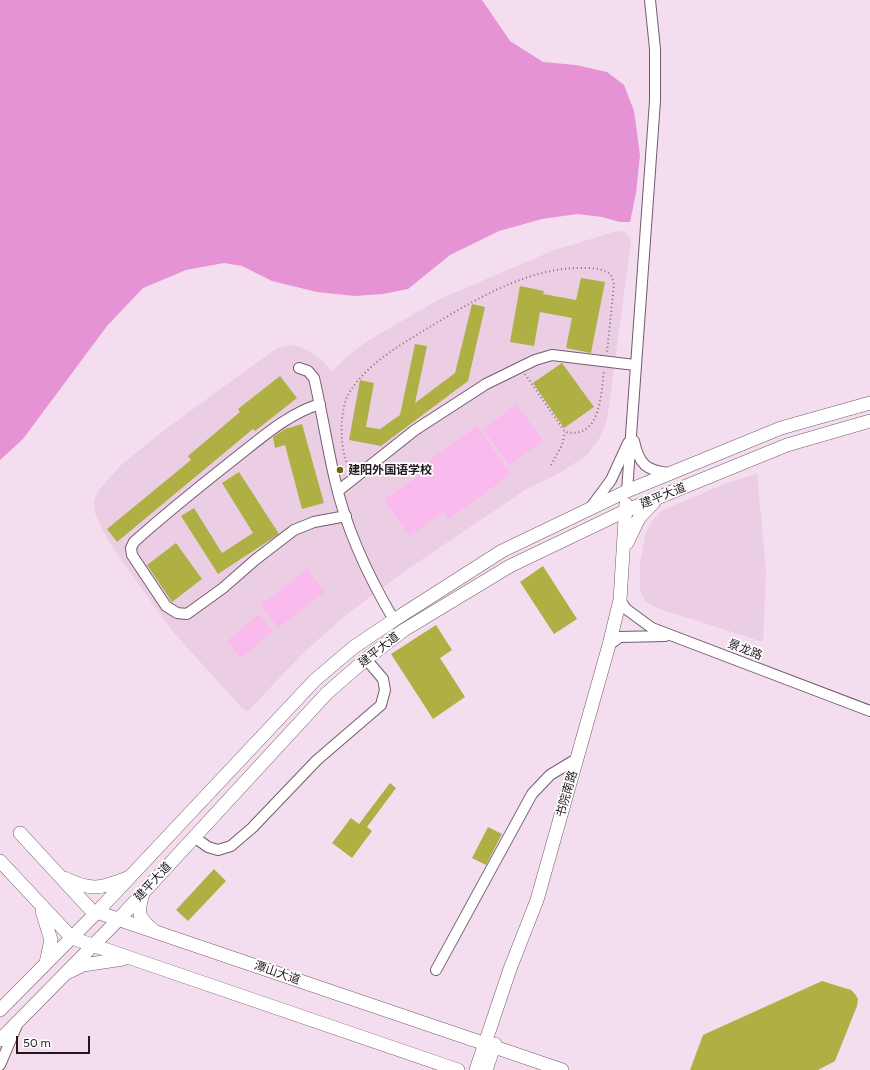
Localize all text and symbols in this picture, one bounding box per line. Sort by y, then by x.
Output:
place label: 建阳外国语学校 [348,463,432,477]
marker: 建阳外国语学校 [335,465,345,475]
street label: 建平大道 [638,480,688,512]
street label: 建平大道 [356,630,402,670]
street label: 景龙路 [726,637,764,663]
street label: 书院南路 [553,769,581,819]
street label: 建平大道 [131,860,175,904]
street label: 潭山大道 [252,958,302,988]
scale bar [18,1028,92,1054]
text: 50 m [23,1036,51,1050]

